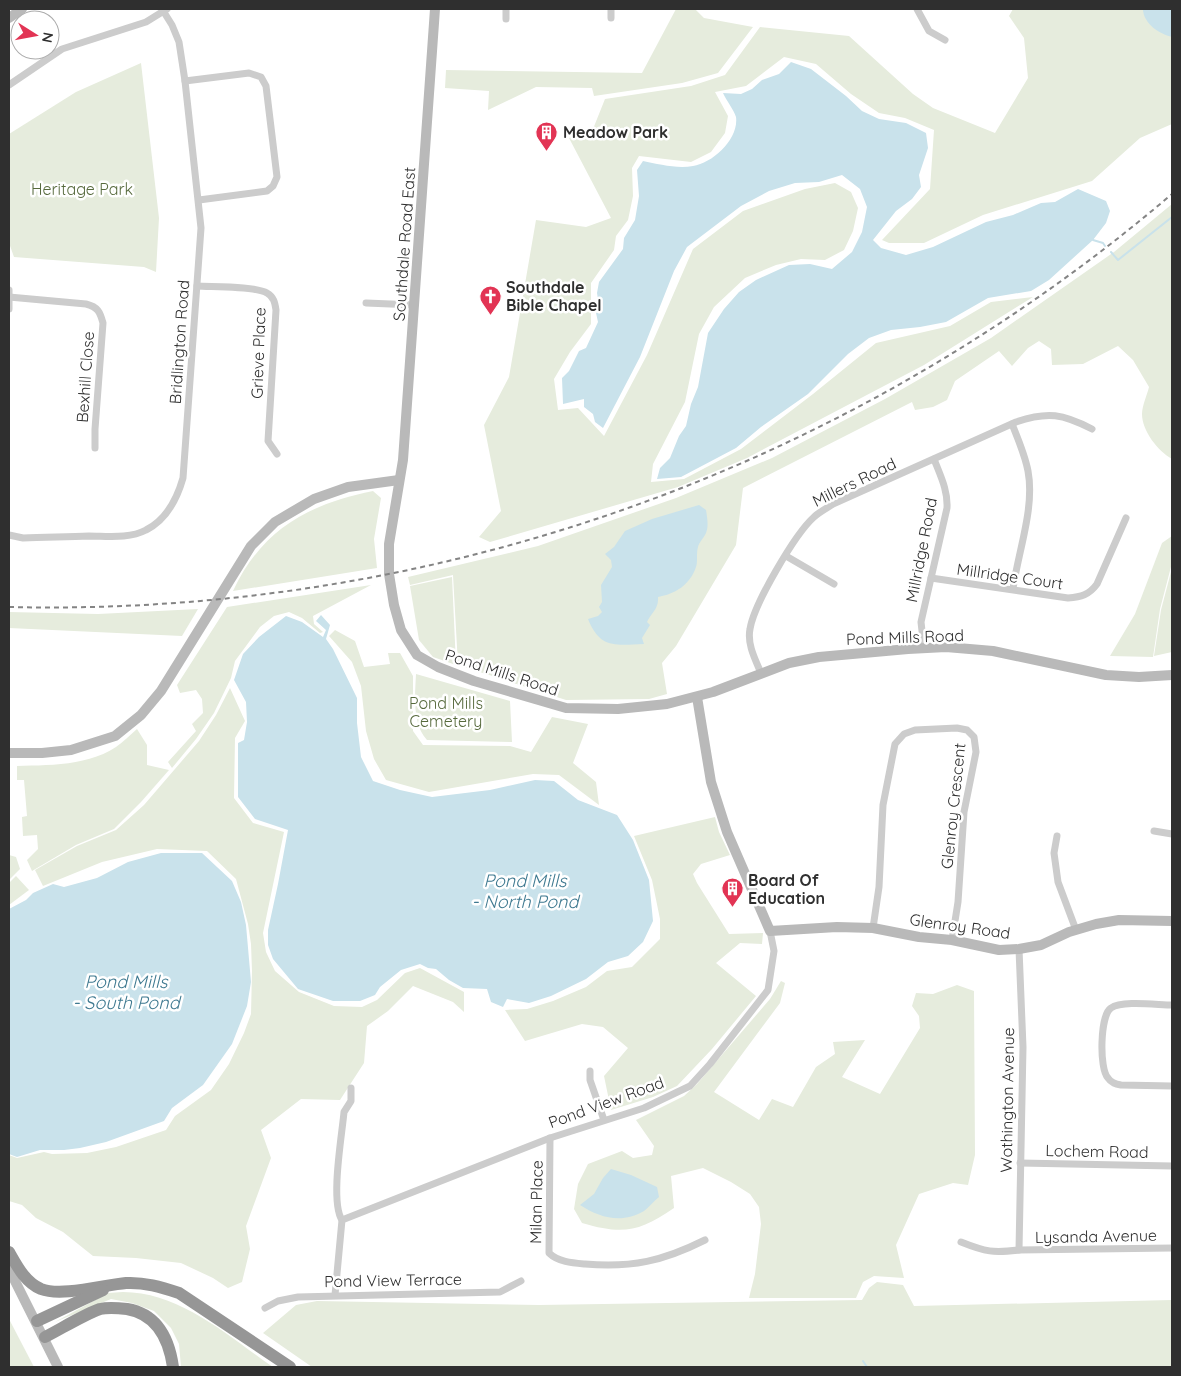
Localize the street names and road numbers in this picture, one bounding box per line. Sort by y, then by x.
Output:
street label: Southdale Road East [389,166,419,322]
street label: Bridlington Road [165,279,193,405]
street label: Grieve Place [246,307,270,399]
street label: Bexhill Close [72,331,98,423]
street label: Millers Road [809,453,899,511]
street label: Millridge Road [901,496,941,604]
street label: Millridge Court [956,559,1064,593]
street label: Pond Mills Road [846,625,964,649]
street label: Pond Mills Road [443,644,561,700]
street label: Glenroy Crescent [936,742,970,870]
street label: Glenroy Road [908,909,1012,943]
street label: Wothington Avenue [996,1027,1018,1173]
street label: Pond View Road [545,1072,667,1132]
street label: Lochem Road [1045,1140,1149,1162]
street label: Milan Place [525,1160,547,1244]
street label: Lysanda Avenue [1035,1225,1157,1247]
street label: Pond View Terrace [324,1269,462,1291]

